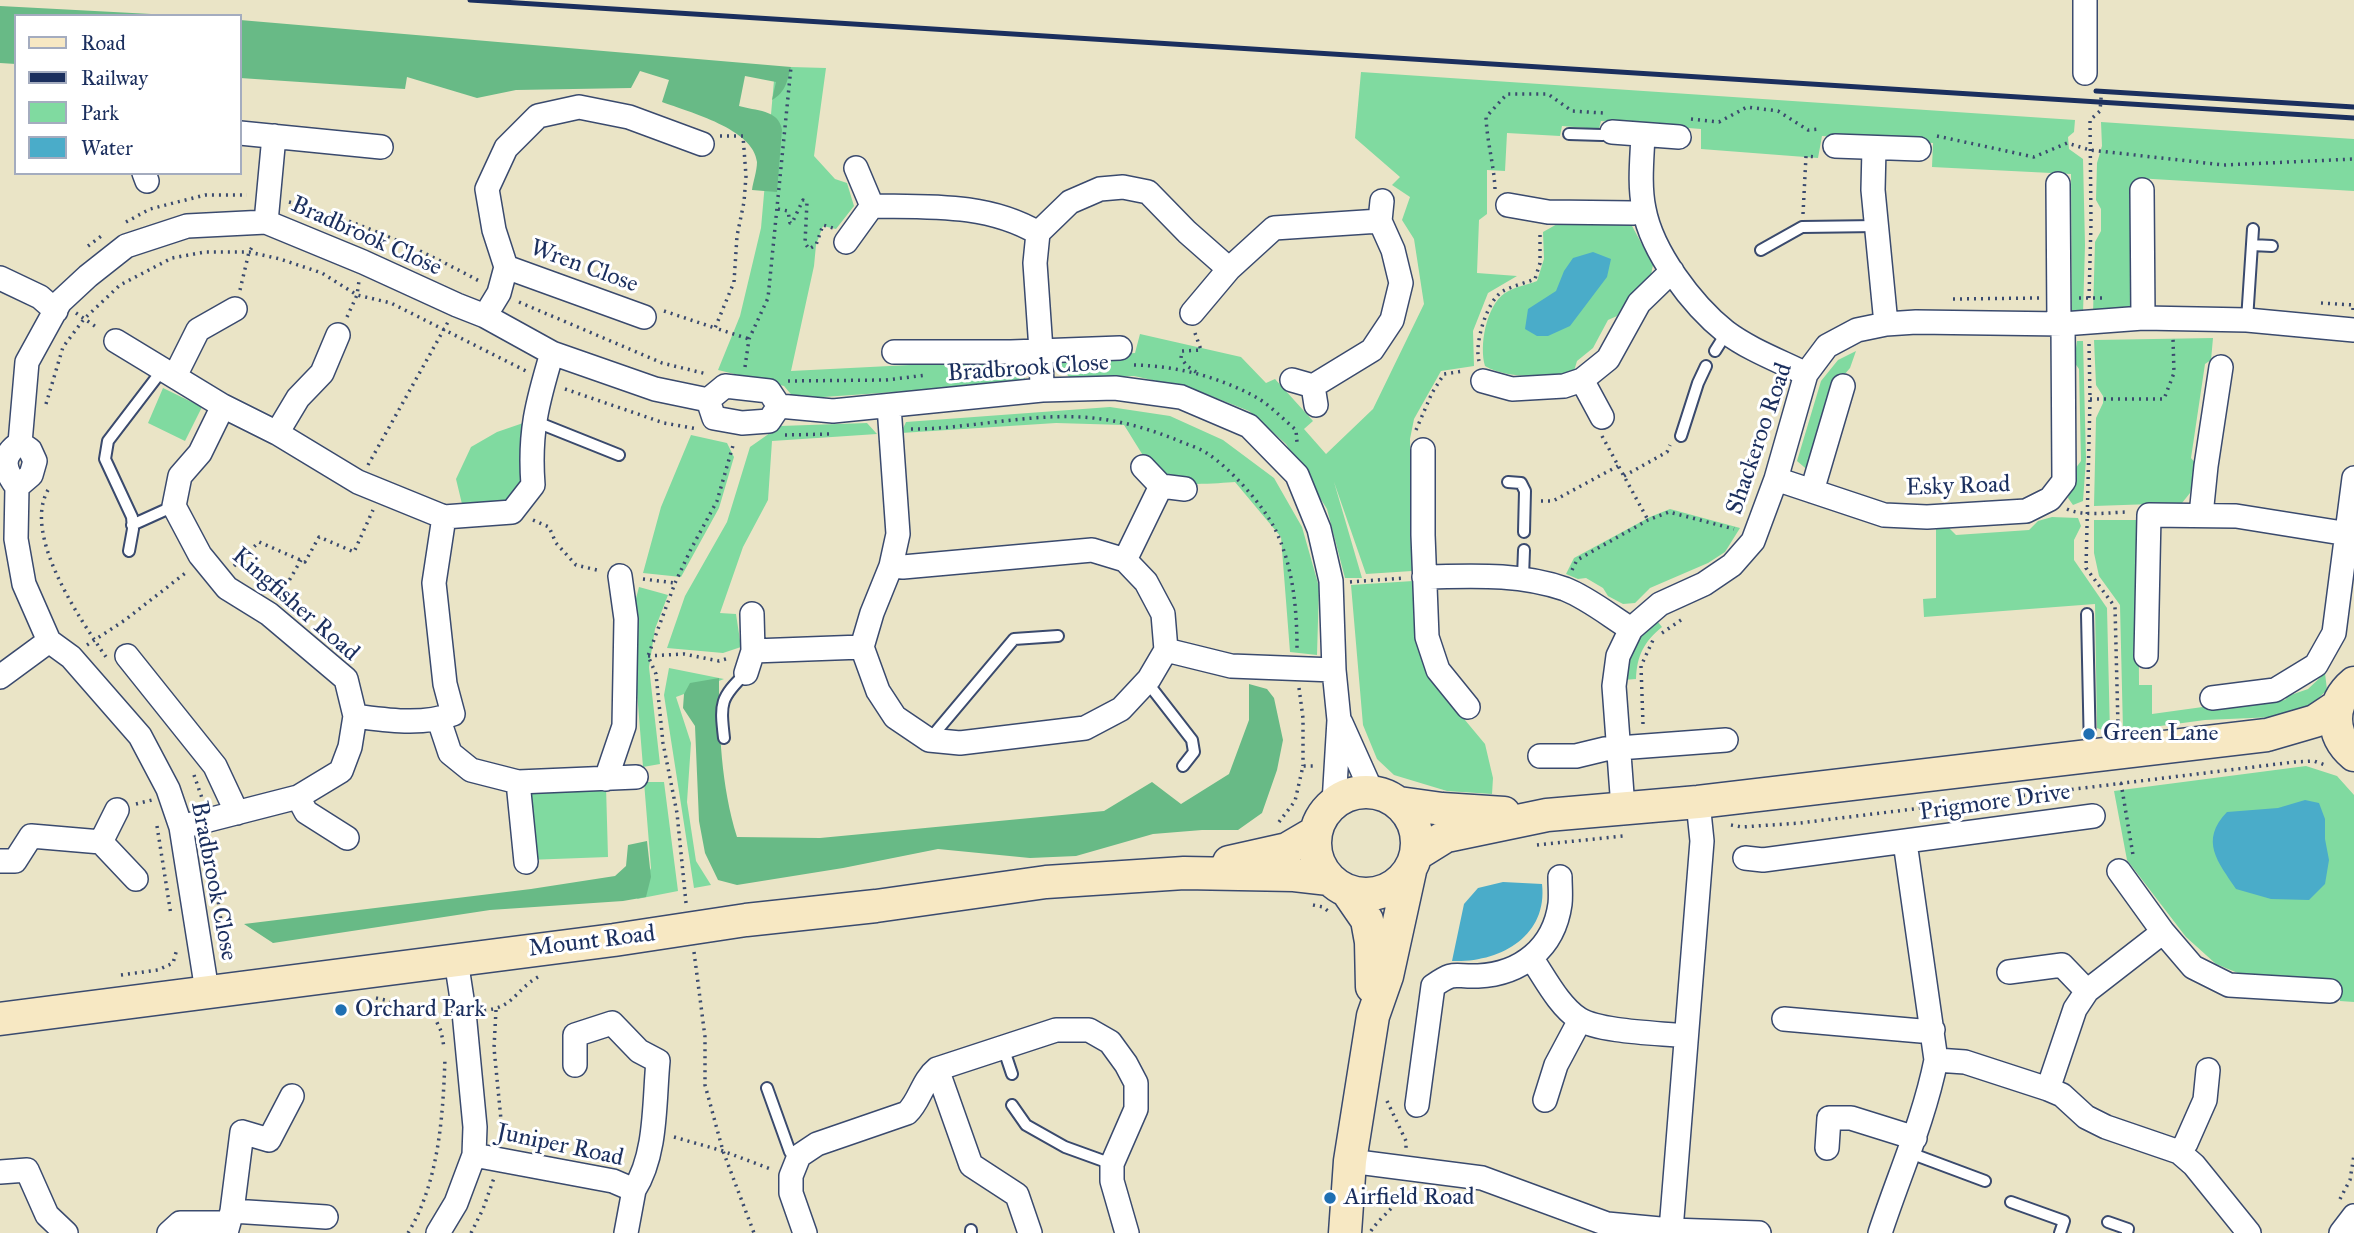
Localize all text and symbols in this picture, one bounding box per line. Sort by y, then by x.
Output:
legend [14,14,242,175]
text: Road [81,30,126,56]
text: Railway [81,65,148,91]
text: Park [81,100,119,126]
text: Water [81,135,133,161]
street label: Bradbrook Close [286,191,446,283]
street label: Wren Close [526,234,642,300]
street label: Bradbrook Close [946,349,1110,389]
street label: Shackeroo Road [1721,360,1799,518]
street label: Esky Road [1905,471,2011,503]
street label: Kingfisher Road [226,542,364,668]
place label: Green Lane [2103,720,2218,748]
marker: Green Lane [2081,726,2097,742]
street label: Prigmore Drive [1918,778,2072,828]
street label: Bradbrook Close [183,799,243,963]
street label: Mount Road [527,920,657,964]
place label: Orchard Park [355,996,485,1024]
marker: Orchard Park [333,1002,349,1018]
street label: Juniper Road [494,1119,626,1173]
place label: Airfield Road [1344,1184,1474,1212]
marker: Airfield Road [1322,1190,1338,1206]

